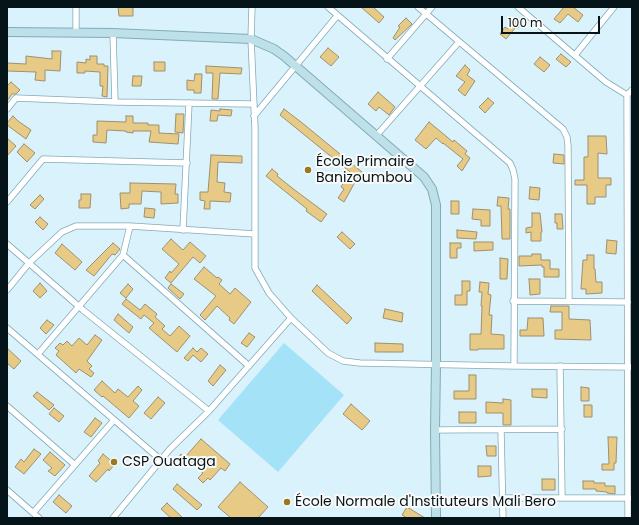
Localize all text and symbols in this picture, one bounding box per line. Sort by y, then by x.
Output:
scale bar [503,8,602,34]
text: 100 m [508,14,542,31]
place label: École Primaire Banizoumbou [316,154,415,186]
marker: École Primaire Banizoumbou [303,165,313,175]
place label: CSP Ouataga [122,454,216,470]
marker: CSP Ouataga [109,457,119,467]
place label: École Normale d'Instituteurs Mali Bero [295,494,556,510]
marker: École Normale d'Instituteurs Mali Bero [282,497,292,507]

